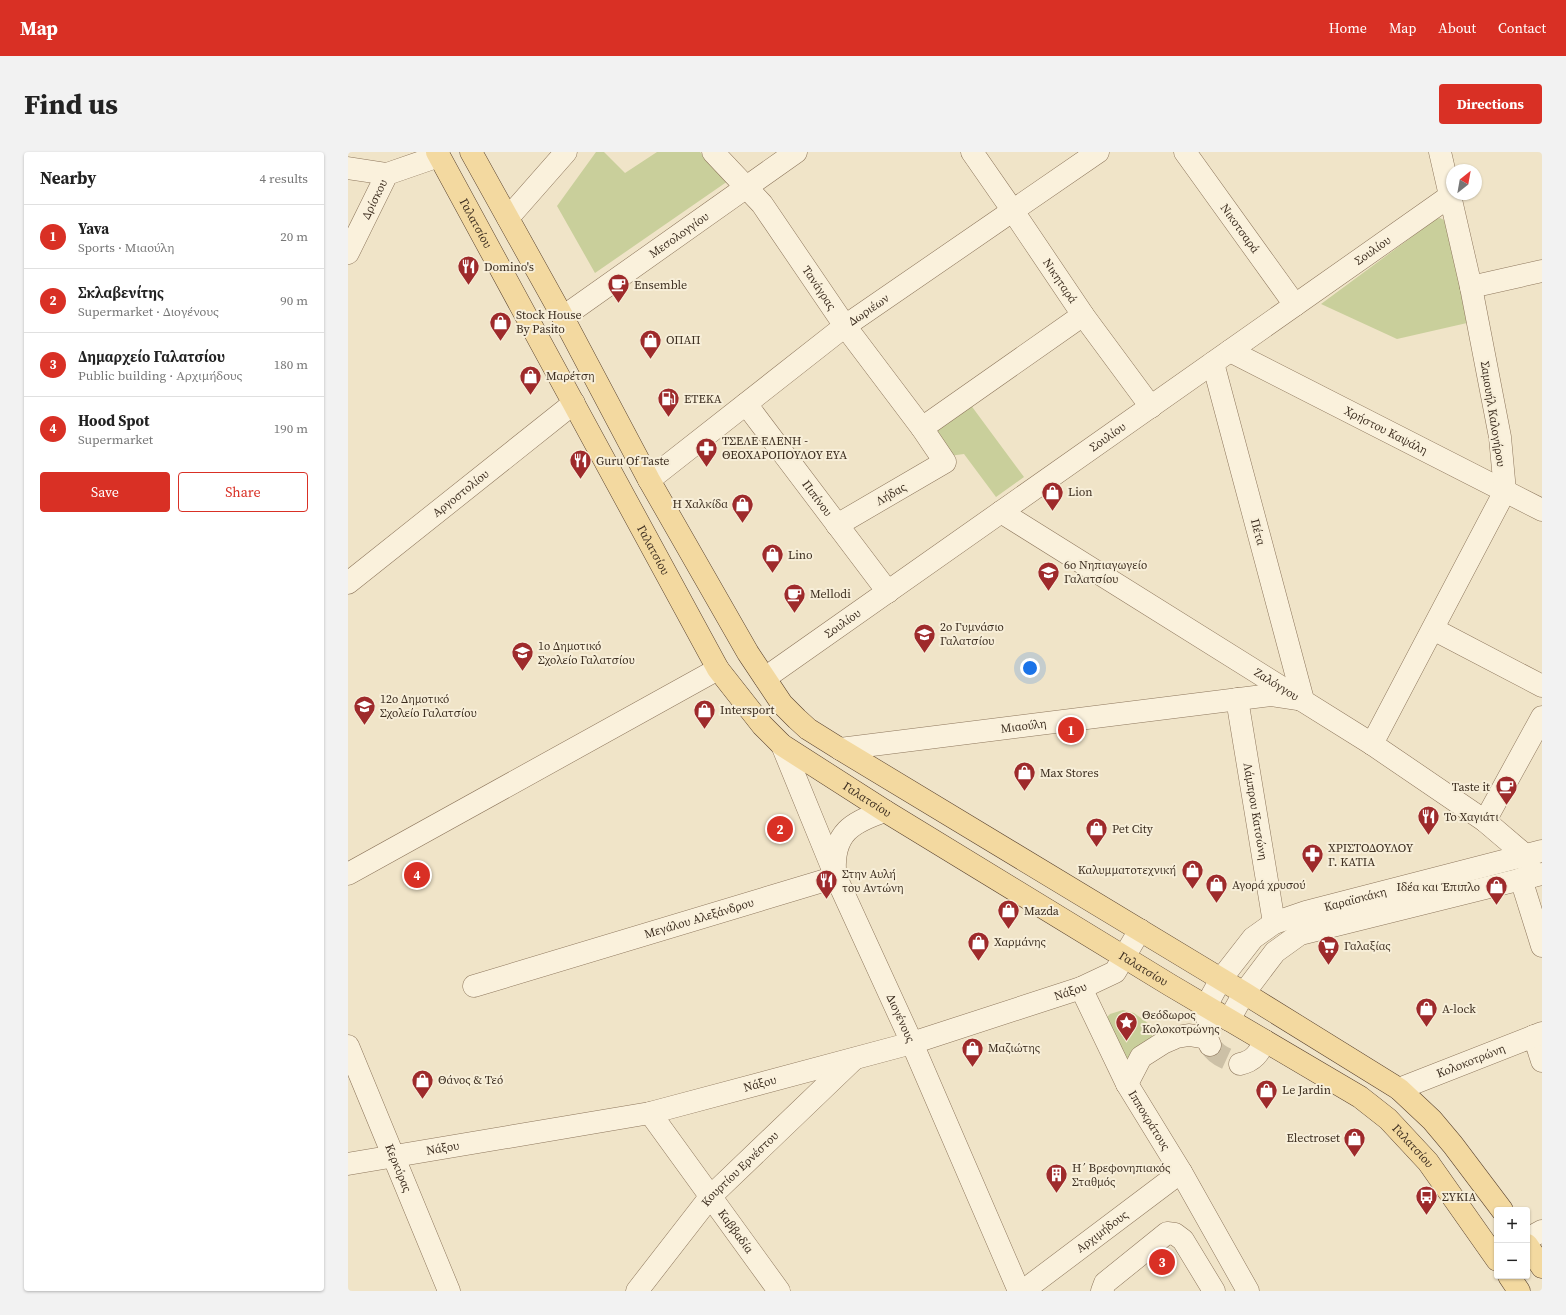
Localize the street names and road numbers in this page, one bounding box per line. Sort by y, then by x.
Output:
street label: Δρίσκου [358,176,391,222]
street label: Γαλατσίου [456,195,496,251]
street label: Νικοτσαρά [1217,200,1263,257]
street label: Μεσολογγίου [646,208,712,262]
street label: Σουλίου [1351,232,1394,269]
street label: Νικηταρά [1039,255,1081,307]
street label: Τανάγρας [798,263,840,314]
street label: Δωριέων [845,290,892,329]
street label: Σαμουήλ Καλογήρου [1477,360,1509,468]
street label: Χρήστου Καψάλη [1341,403,1430,458]
street label: Σουλίου [1086,419,1129,455]
street label: Αργοστολίου [429,466,492,521]
street label: Πιπίνου [798,477,836,520]
street label: Λήδας [873,479,910,509]
street label: Πέτα [1247,517,1269,547]
street label: Γαλατσίου [633,522,673,578]
street label: Σουλίου [821,605,864,642]
street label: Ζαλόγγου [1251,664,1302,704]
street label: Μιαούλη [1000,715,1047,737]
street label: Λάμπρου Κατσώνη [1240,762,1271,861]
street label: Γαλατσίου [840,778,894,821]
street label: Καραϊσκάκη [1322,884,1388,915]
street label: Μεγάλου Αλεξάνδρου [642,894,756,942]
street label: Γαλατσίου [1116,948,1171,990]
street label: Νάξου [1052,978,1089,1004]
street label: Διογένους [883,991,919,1046]
street label: Κολοκοτρώνη [1434,1040,1507,1082]
street label: Νάξου [742,1072,778,1096]
street label: Ιπποκράτους [1125,1087,1174,1154]
street label: Γαλατσίου [1389,1120,1437,1171]
street label: Κουρτίου Ερνέστου [698,1128,782,1210]
street label: Νάξου [425,1137,460,1159]
street label: Κερκύρας [381,1141,416,1195]
street label: Καββαδία [714,1206,757,1257]
street label: Αρχιμήδους [1073,1206,1132,1256]

